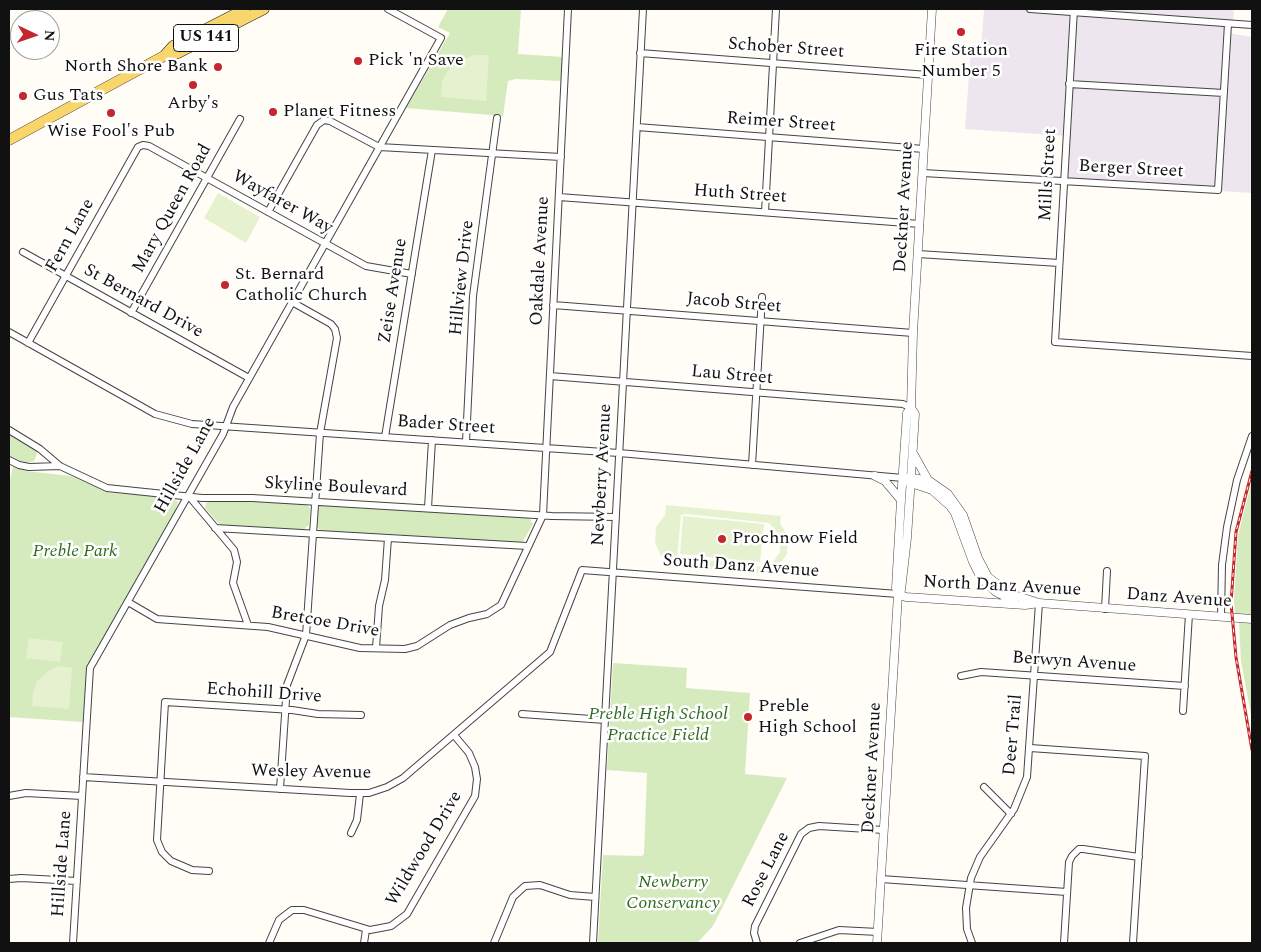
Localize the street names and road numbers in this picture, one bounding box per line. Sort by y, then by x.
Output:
road number: US 141 [174,24,238,52]
street label: Schober Street [727,34,845,64]
street label: Reimer Street [726,108,836,138]
street label: Mills Street [1036,128,1062,222]
street label: Mary Queen Road [129,141,217,277]
street label: Deckner Avenue [891,141,919,273]
street label: Berger Street [1078,156,1184,184]
street label: Wayfarer Way [228,166,336,240]
street label: Huth Street [693,181,787,209]
street label: Fern Lane [42,195,100,277]
street label: Oakdale Avenue [527,196,555,326]
street label: Hillview Drive [446,219,480,337]
street label: Zeise Avenue [375,237,413,345]
street label: St Bernard Drive [79,260,207,344]
street label: Jacob Street [686,289,782,319]
street label: Lau Street [690,362,774,390]
street label: Newberry Avenue [588,403,618,547]
street label: Bader Street [396,412,496,440]
street label: Hillside Lane [151,414,221,518]
street label: Skyline Boulevard [264,473,408,503]
street label: South Danz Avenue [662,551,820,583]
street label: North Danz Avenue [922,572,1082,602]
street label: Danz Avenue [1126,585,1232,613]
street label: Bretcoe Drive [269,603,381,643]
street label: Berwyn Avenue [1011,648,1137,678]
street label: Echohill Drive [206,679,322,709]
street label: Deer Trail [1000,693,1028,777]
street label: Deckner Avenue [859,702,887,834]
street label: Wesley Avenue [251,761,371,785]
street label: Wildwood Drive [382,788,468,910]
street label: Hillside Lane [48,810,78,918]
street label: Rose Lane [739,829,795,911]

